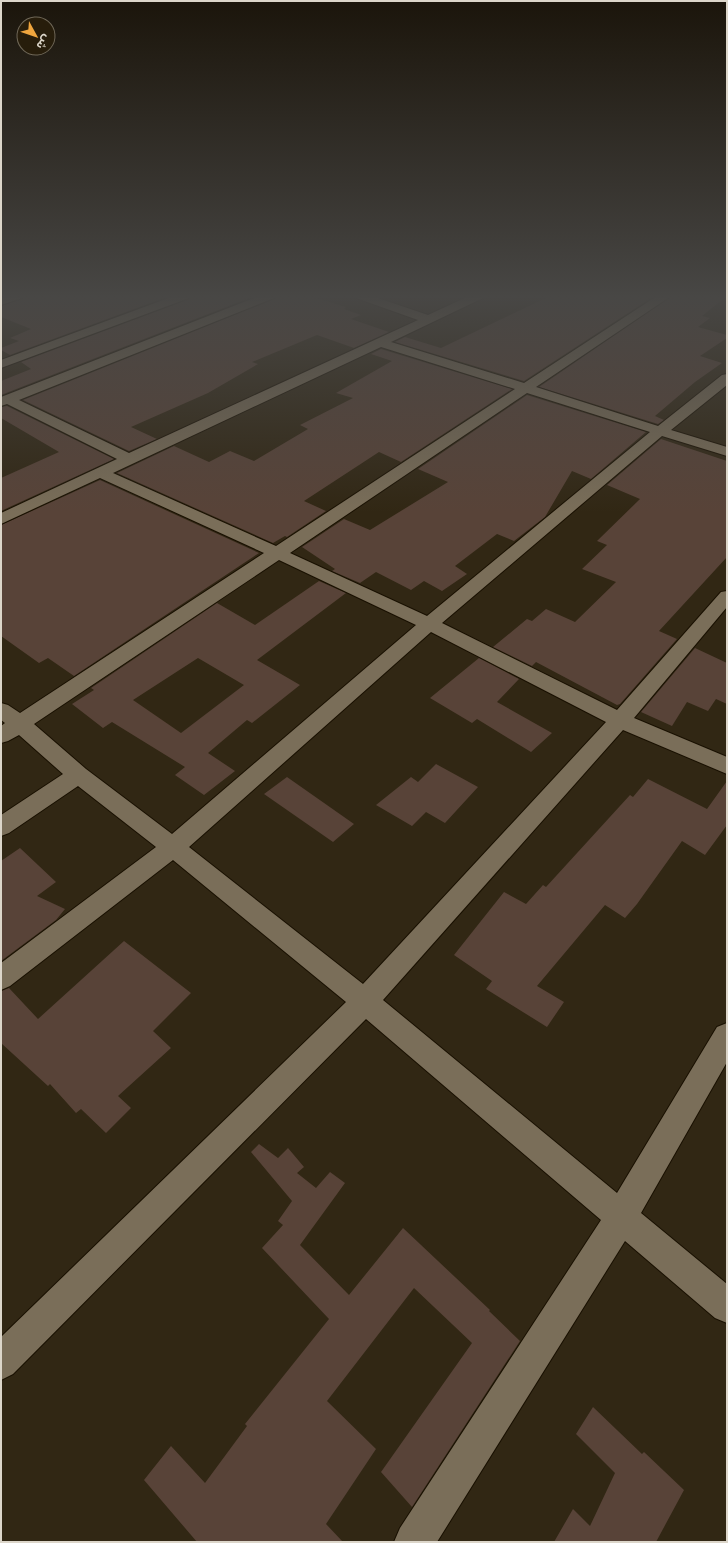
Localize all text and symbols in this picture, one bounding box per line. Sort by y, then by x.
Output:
north arrow [16,16,56,56]
text: ش [33,32,54,53]

